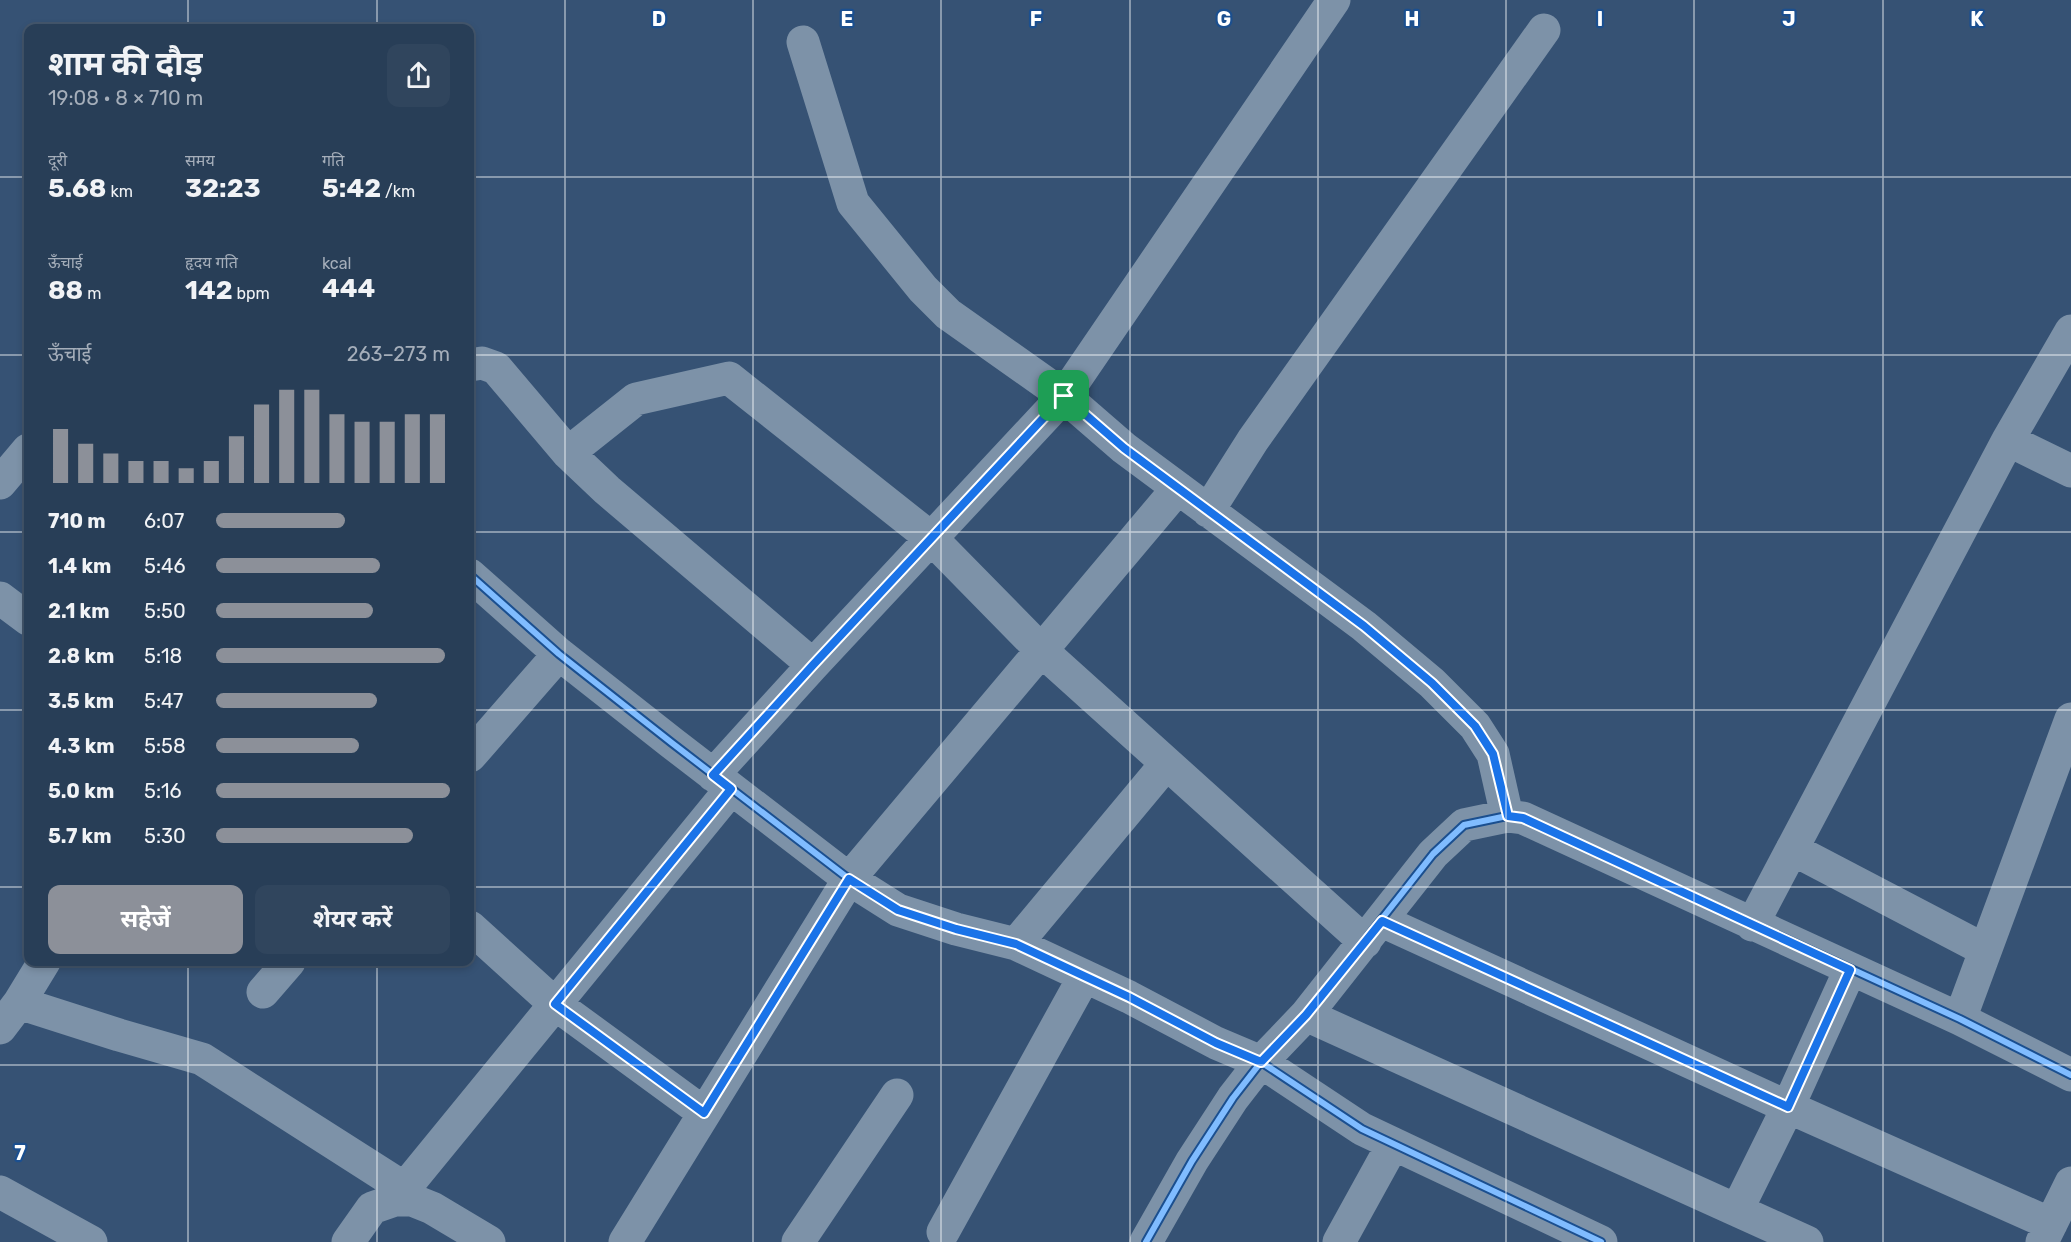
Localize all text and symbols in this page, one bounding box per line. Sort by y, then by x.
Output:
text: D [652,7,666,31]
text: E [841,7,853,31]
text: F [1030,7,1042,31]
text: G [1217,7,1231,31]
text: H [1405,7,1419,31]
text: I [1597,7,1603,31]
text: J [1782,7,1796,31]
text: K [1970,7,1984,31]
text: शाम की दौड़ [48,44,202,83]
button: share [387,44,450,107]
text: 19:08 · 8 × 710 m [48,86,203,110]
text: दूरी [48,151,67,170]
text: समय [185,151,215,170]
text: गति [322,151,344,170]
text: 5.68 [48,173,106,204]
text: 32:23 [185,173,261,204]
text: 5:42 [322,173,381,204]
text: km [106,182,133,201]
text: /km [381,182,415,201]
text: ऊँचाई [48,253,83,272]
text: हृदय गति [185,253,238,272]
text: kcal [322,254,351,273]
text: 444 [322,273,375,304]
text: 88 [48,275,83,306]
text: 142 [185,275,233,306]
text: m [83,284,101,303]
text: bpm [233,284,270,303]
text: ऊँचाई [48,342,91,366]
text: 263–273 m [347,342,450,366]
pin [1038,370,1089,421]
icon: arrive [1047,379,1080,412]
text: 710 m [48,509,106,533]
text: 6:07 [144,509,184,533]
text: 1.4 km [48,554,111,578]
text: 5:46 [144,554,185,578]
text: 2.1 km [48,599,110,623]
text: 5:50 [144,599,186,623]
text: 2.8 km [48,644,114,668]
text: 5:18 [144,644,182,668]
text: 3.5 km [48,689,114,713]
text: 5:47 [144,689,183,713]
text: 4.3 km [48,734,115,758]
text: 5:58 [144,734,186,758]
text: 5.0 km [48,779,114,803]
text: 5:16 [144,779,182,803]
text: 5.7 km [48,824,112,848]
text: 5:30 [144,824,186,848]
button: सहेजें [48,885,243,954]
button: शेयर करें [255,885,450,954]
text: 7 [14,1141,26,1165]

